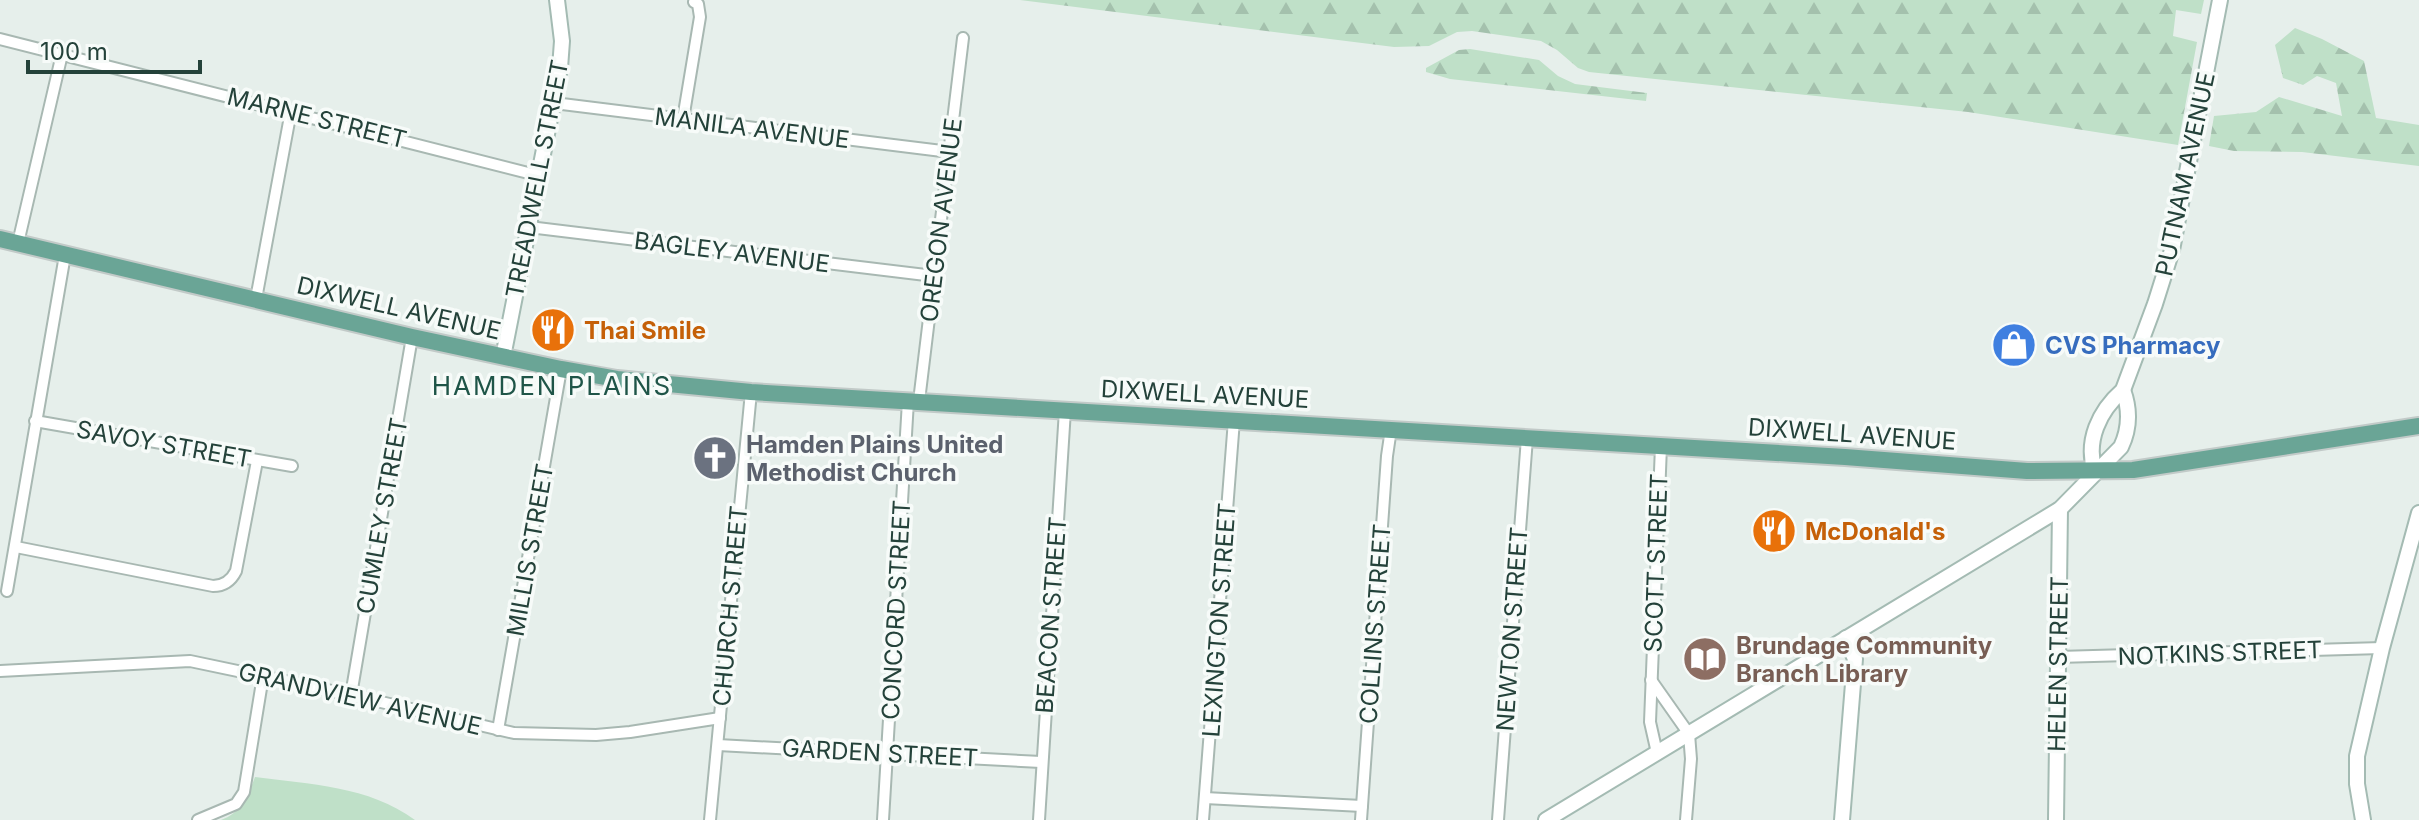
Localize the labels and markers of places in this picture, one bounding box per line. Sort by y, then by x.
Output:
restaurant icon: Thai Smile [529,306,577,354]
place label: Thai Smile [584,316,706,345]
shop icon: CVS Pharmacy [1990,321,2038,369]
place label: CVS Pharmacy [2045,331,2221,360]
place label: Hamden Plains United Methodist Church [746,430,1003,487]
church icon: Hamden Plains United Methodist Church [691,434,739,482]
restaurant icon: McDonald's [1750,507,1798,555]
place label: McDonald's [1805,517,1945,546]
place label: Brundage Community Branch Library [1736,631,1993,688]
library icon: Brundage Community Branch Library [1681,635,1729,683]

